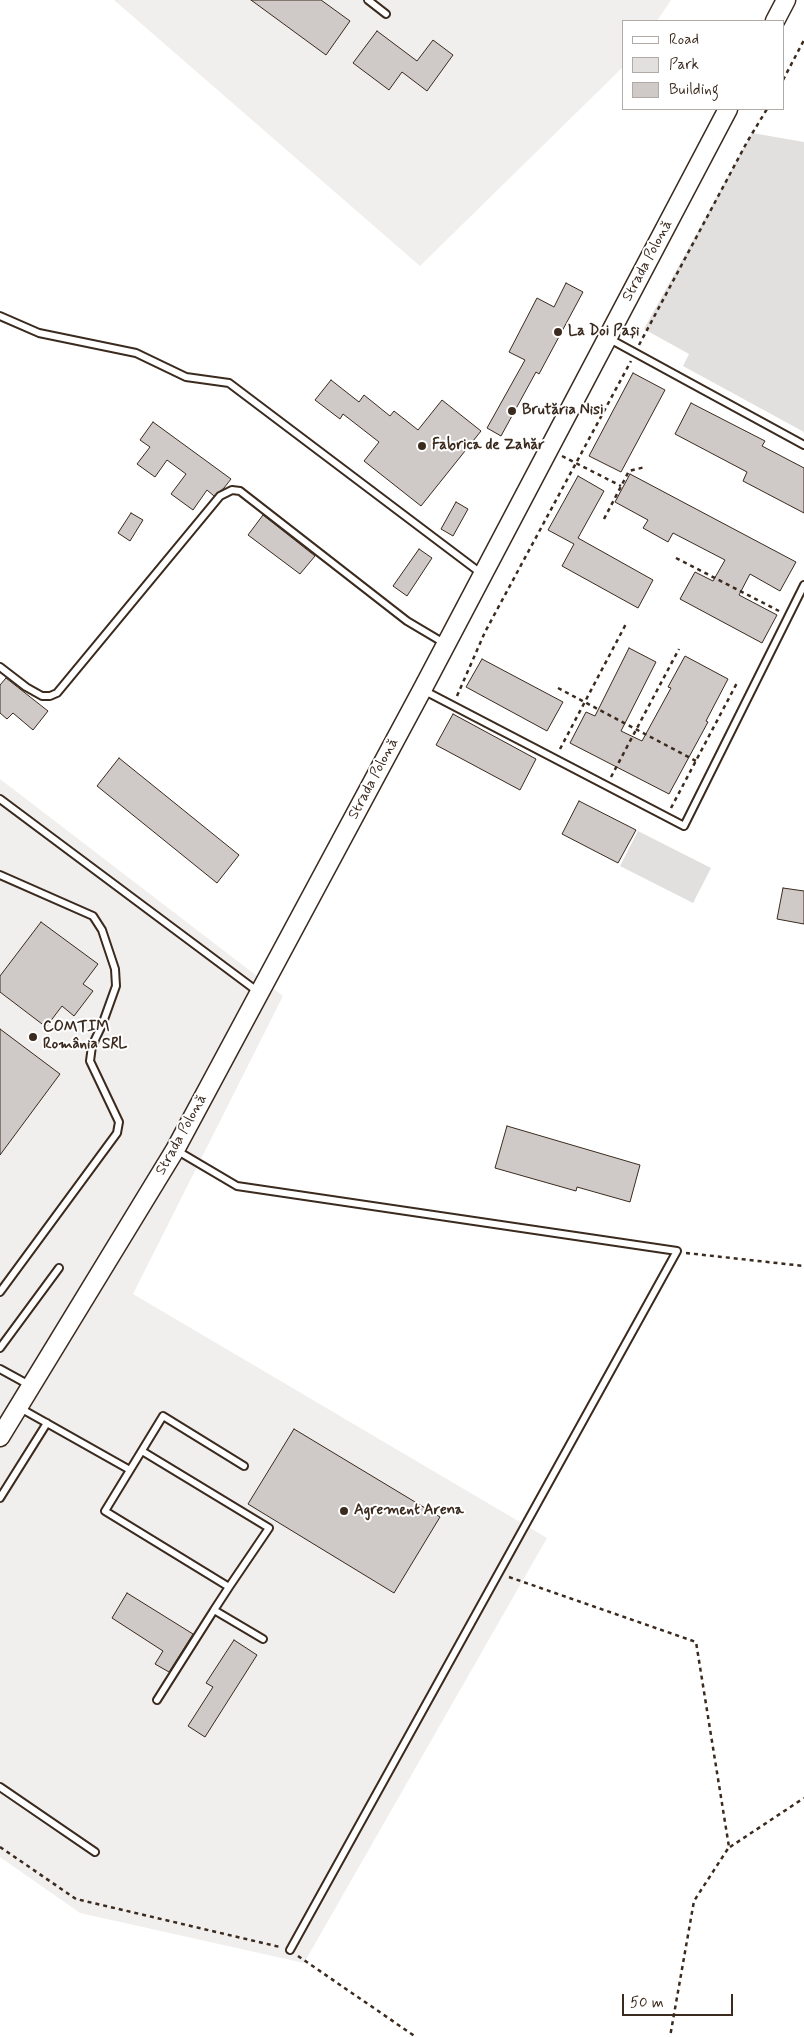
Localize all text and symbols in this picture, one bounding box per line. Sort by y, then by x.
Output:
legend [622,20,784,110]
text: Road [669,30,699,50]
text: Park [669,55,699,75]
text: Building [669,80,719,100]
street label: Strada Polonă [619,217,677,305]
place label: La Doi Pași [568,323,639,341]
marker: La Doi Pași [552,326,564,338]
place label: Brutăria Nisi [522,402,603,420]
marker: Brutăria Nisi [506,405,518,417]
place label: Fabrica de Zahăr [432,437,545,455]
marker: Fabrica de Zahăr [416,440,428,452]
street label: Strada Polonă [345,735,403,823]
place label: COMTIM România SRL [43,1019,128,1054]
marker: COMTIM România SRL [27,1031,39,1043]
street label: Strada Polonă [152,1091,212,1179]
place label: Agrement Arena [354,1502,464,1520]
marker: Agrement Arena [338,1505,350,1517]
scale bar [624,1984,735,2016]
text: 50 m [630,1993,664,2013]

